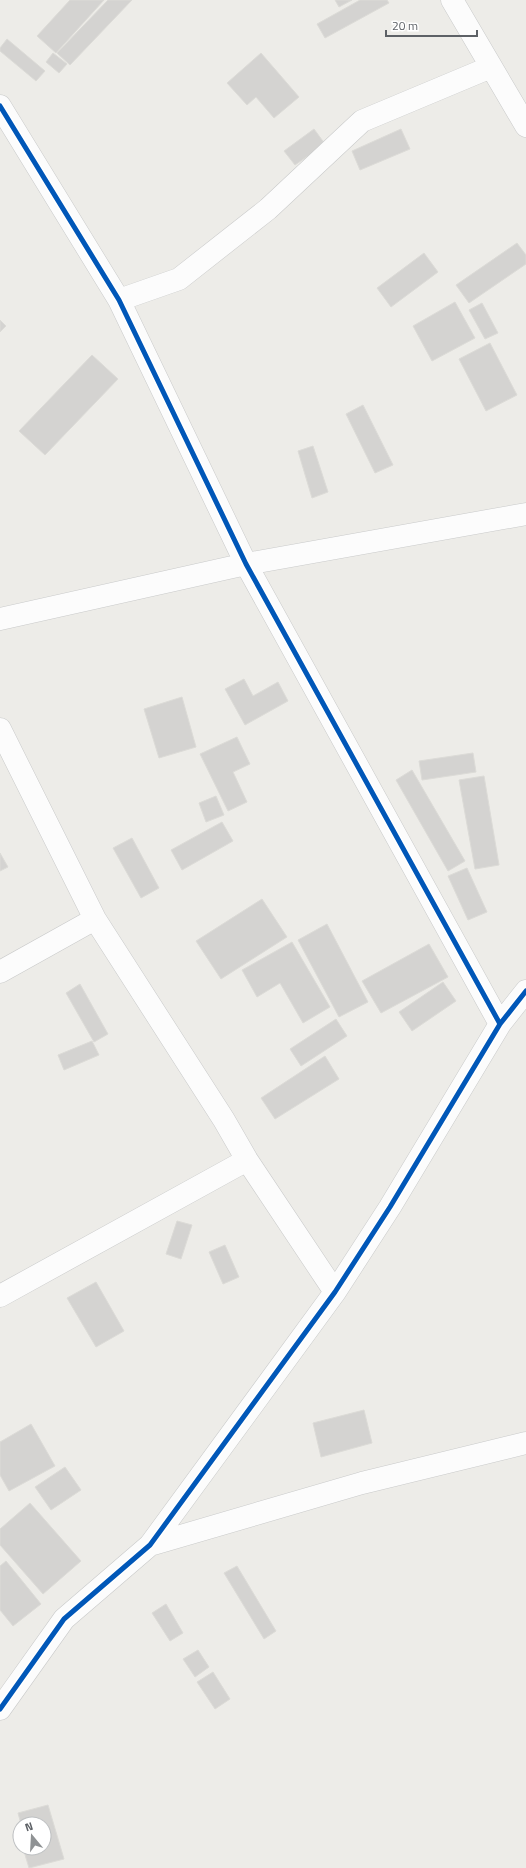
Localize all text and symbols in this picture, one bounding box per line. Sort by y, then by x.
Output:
scale bar [386,12,477,38]
text: 20 m [392,16,418,35]
north arrow [12,1816,52,1856]
text: N [23,1818,35,1835]

